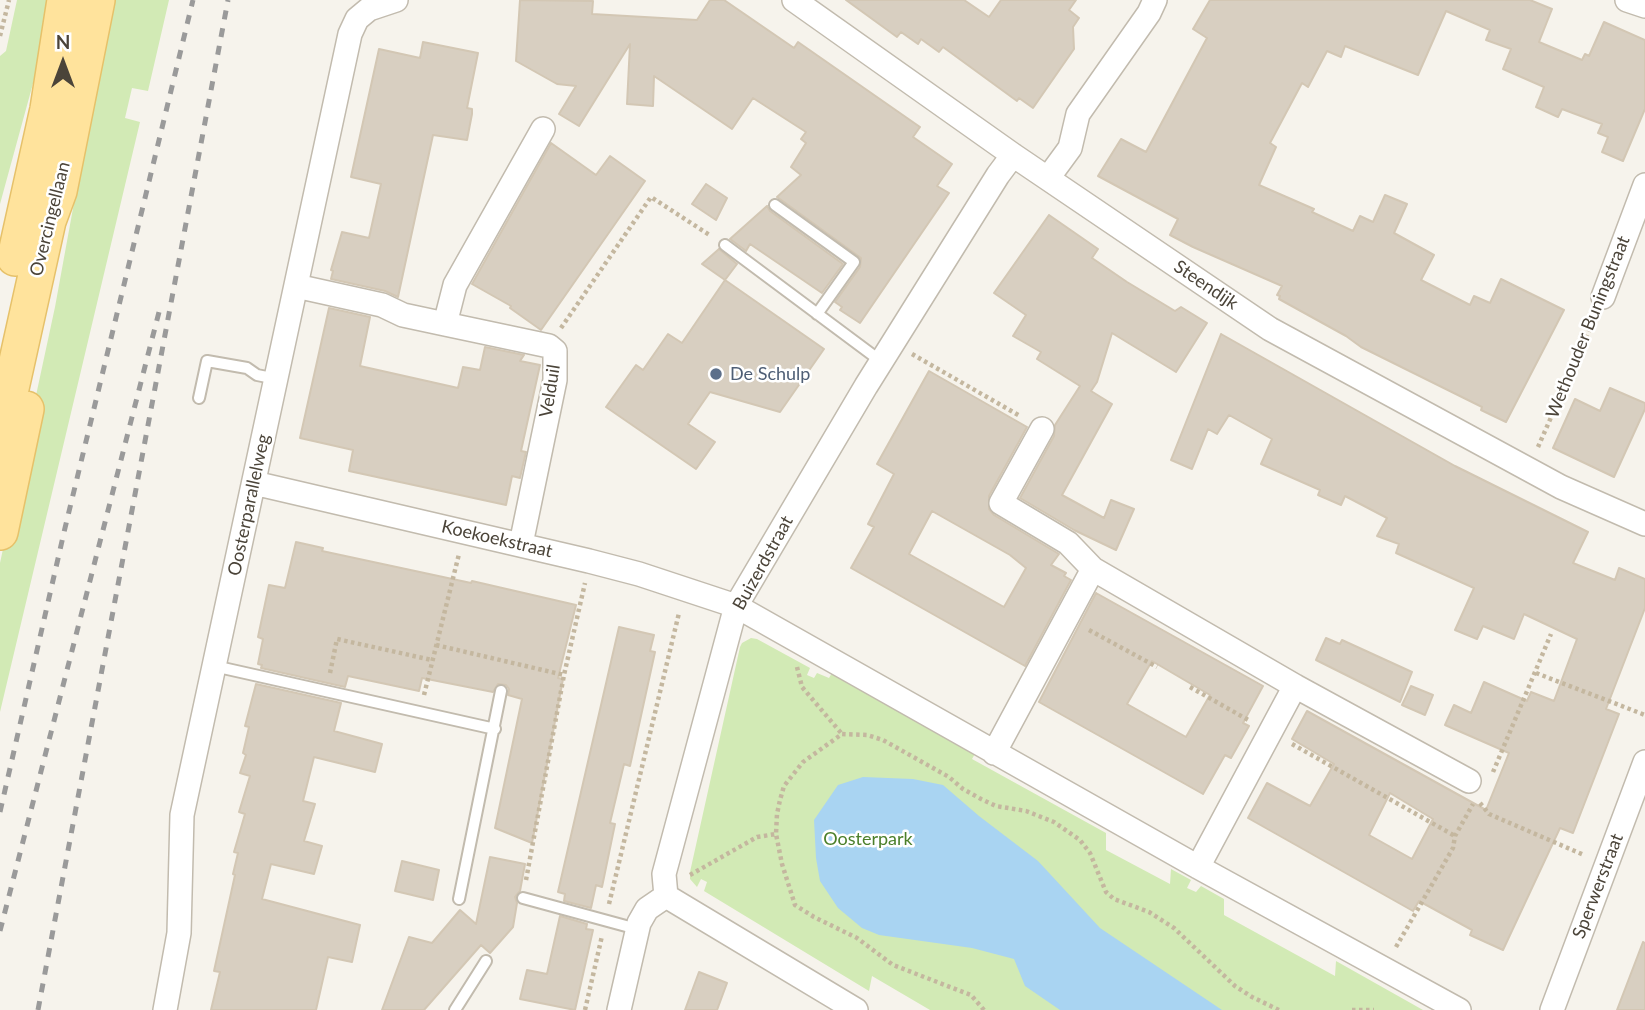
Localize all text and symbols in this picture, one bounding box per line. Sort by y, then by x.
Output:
north arrow [28,28,98,98]
text: N [56,30,70,53]
street label: Overcingellaan [25,160,75,278]
street label: Wethouder Buningstraat [1542,233,1634,421]
street label: Steendijk [1170,256,1242,314]
street label: Velduil [535,363,565,419]
place label: De Schulp [730,363,810,385]
marker: De Schulp [708,366,724,382]
street label: Oosterparallelweg [223,432,275,578]
street label: Buizerdstraat [728,512,798,614]
street label: Koekoekstraat [439,516,555,562]
park label: Oosterpark [823,828,913,850]
street label: Sperwerstraat [1568,830,1628,942]

